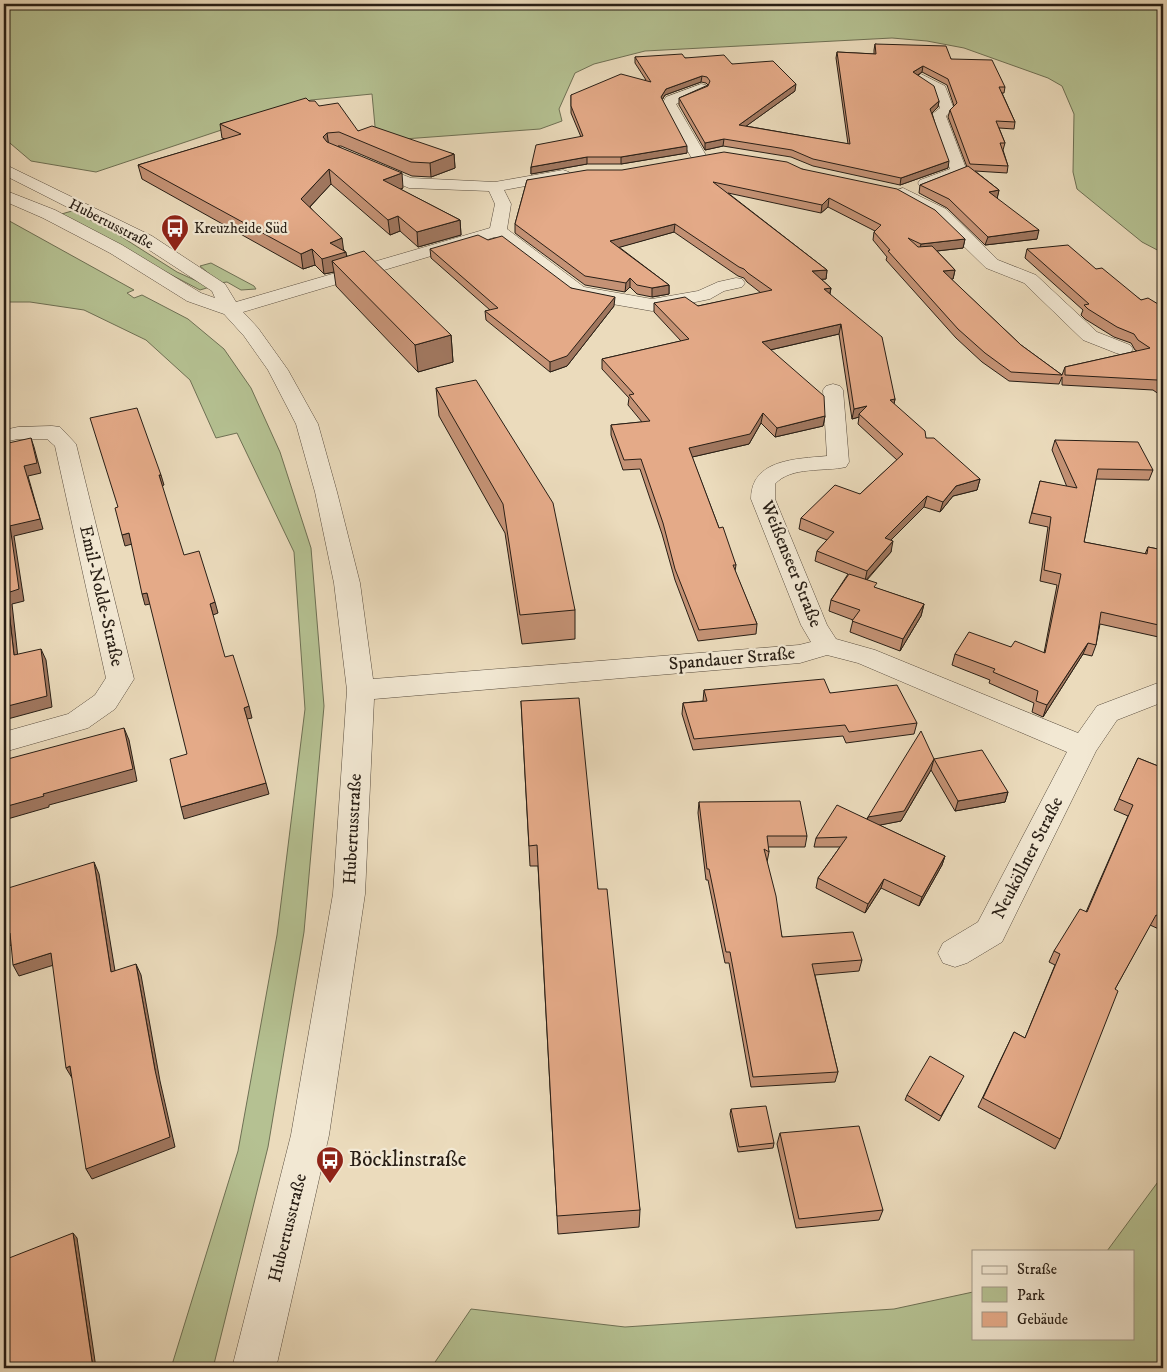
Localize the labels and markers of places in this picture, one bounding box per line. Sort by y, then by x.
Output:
bus stop icon: Kreuzheide Süd [160,213,190,252]
place label: Kreuzheide Süd [194,219,288,238]
bus stop icon: Böcklinstraße [315,1145,345,1184]
place label: Böcklinstraße [349,1147,467,1173]

